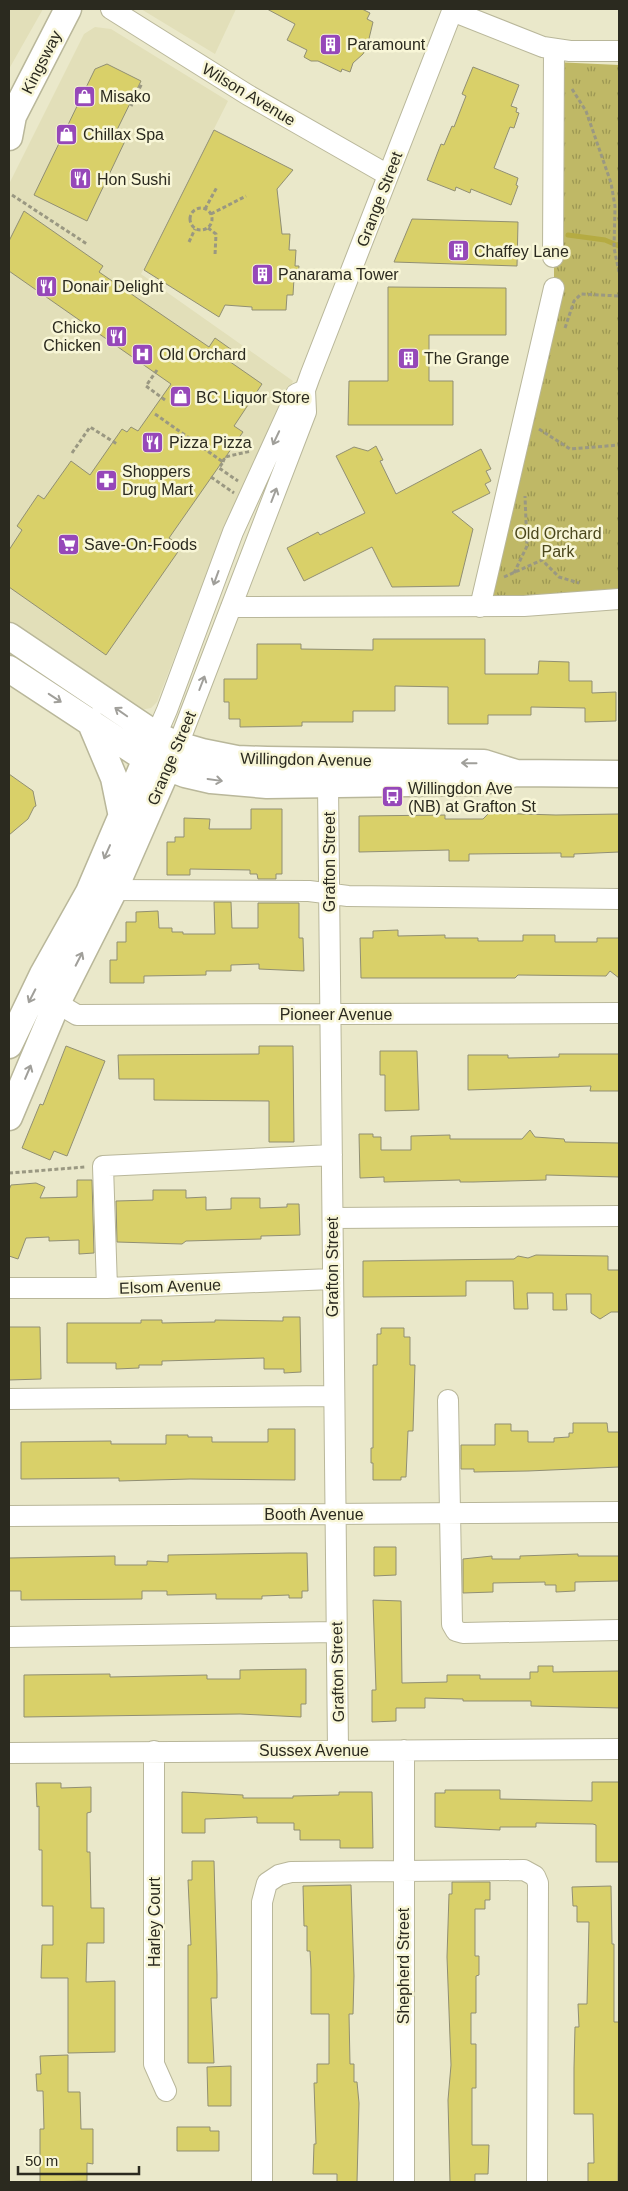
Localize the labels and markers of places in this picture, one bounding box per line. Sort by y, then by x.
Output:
building icon: Paramount [319,32,343,56]
place label: Paramount [347,36,426,53]
shop icon: Misako [72,84,96,108]
place label: Misako [100,88,151,105]
shop icon: Chillax Spa [55,122,79,146]
place label: Chillax Spa [83,126,164,143]
restaurant icon: Hon Sushi [69,167,93,191]
place label: Hon Sushi [97,171,171,188]
building icon: Chaffey Lane [446,239,470,263]
place label: Chaffey Lane [474,243,569,260]
building icon: Panarama Tower [250,262,274,286]
place label: Panarama Tower [278,266,399,283]
restaurant icon: Donair Delight [34,274,58,298]
place label: Donair Delight [62,278,164,295]
place label: Chicko Chicken [43,319,101,354]
restaurant icon: Chicko Chicken [105,324,129,348]
hospital icon: Old Orchard [131,342,155,366]
place label: Old Orchard [159,346,246,363]
building icon: The Grange [396,346,420,370]
place label: The Grange [424,350,509,367]
shop icon: BC Liquor Store [168,385,192,409]
place label: BC Liquor Store [196,389,310,406]
restaurant icon: Pizza Pizza [141,430,165,454]
place label: Pizza Pizza [169,434,252,451]
place label: Shoppers Drug Mart [122,463,194,498]
pharmacy icon: Shoppers Drug Mart [94,468,118,492]
supermarket icon: Save-On-Foods [56,532,80,556]
place label: Save-On-Foods [84,536,197,553]
place label: Willingdon Ave (NB) at Grafton St [408,780,537,815]
bus stop icon: Willingdon Ave (NB) at Grafton St [380,785,404,809]

